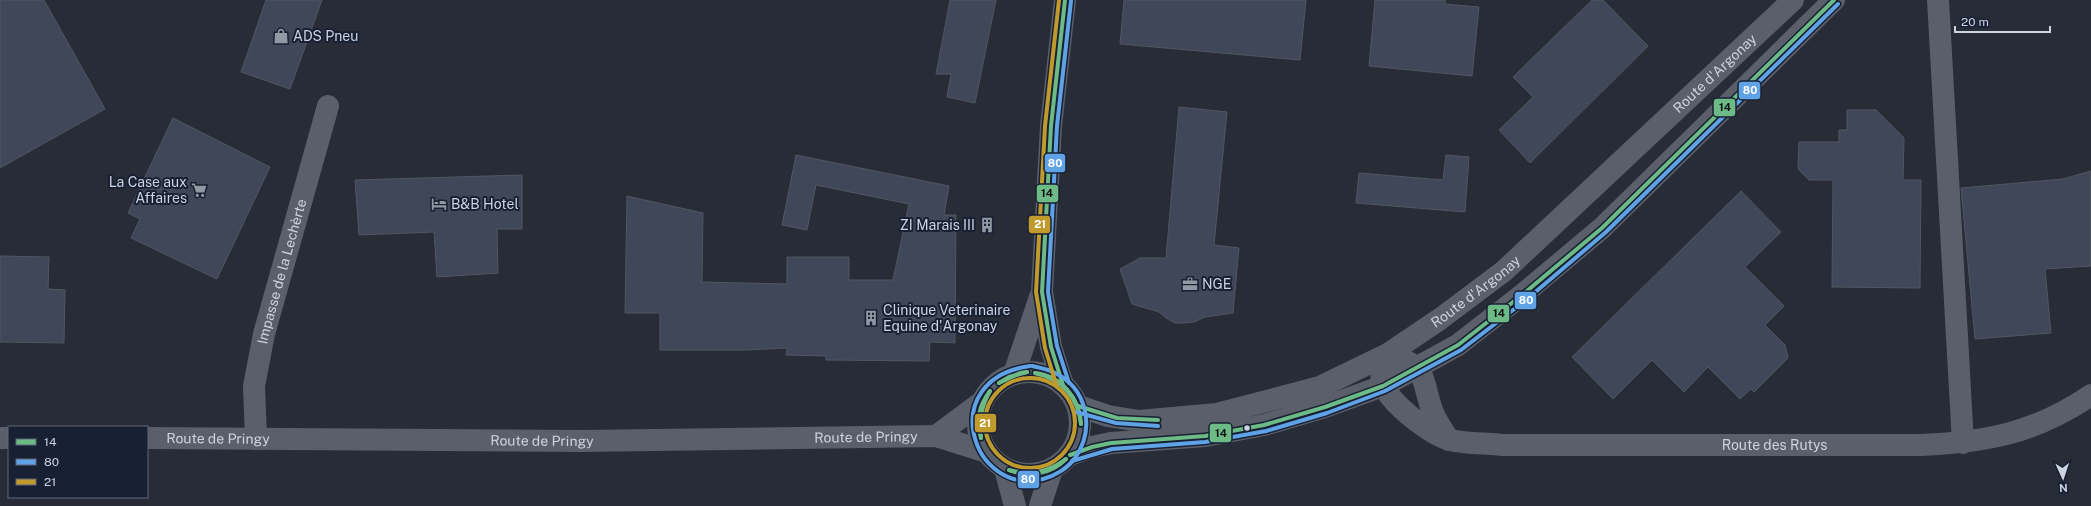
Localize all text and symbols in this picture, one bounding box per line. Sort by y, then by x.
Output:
scale bar [1955,8,2050,34]
text: 20 m [1961,15,1989,29]
shop icon: ADS Pneu [272,27,290,45]
place label: ADS Pneu [293,28,358,44]
street label: Route d'Argonay [1670,30,1760,116]
line badge: 80 [1738,81,1761,100]
text: 80 [1743,84,1757,96]
line badge: 14 [1713,98,1736,117]
text: 14 [1719,101,1731,113]
line badge: 80 [1044,153,1066,173]
text: 80 [1048,157,1062,169]
place label: La Case aux Affaires [109,174,187,206]
supermarket icon: La Case aux Affaires [190,181,208,199]
line badge: 14 [1036,184,1059,203]
text: 14 [1041,187,1053,199]
hotel icon: B&B Hotel [430,195,448,213]
place label: B&B Hotel [451,196,519,212]
street label: Impasse de la Lechèrte [254,197,310,345]
line badge: 21 [1028,215,1051,234]
building icon: ZI Marais III [978,216,996,234]
place label: ZI Marais III [900,217,975,233]
text: 21 [1034,218,1046,230]
street label: Route d'Argonay [1428,252,1524,331]
office icon: NGE [1181,275,1199,293]
place label: NGE [1202,276,1232,292]
line badge: 80 [1514,291,1537,310]
text: 80 [1519,294,1533,306]
place label: Clinique Veterinaire Equine d'Argonay [883,302,1011,334]
line badge: 14 [1487,304,1510,323]
text: 14 [1493,307,1505,319]
building icon: Clinique Veterinaire Equine d'Argonay [862,309,880,327]
line badge: 21 [974,413,997,433]
text: 21 [979,417,991,429]
line badge: 14 [1209,423,1232,443]
unlabelled marker [1242,423,1252,433]
legend [8,426,148,498]
text: 14 [1215,427,1227,439]
street label: Route de Pringy [814,428,918,446]
street label: Route de Pringy [166,430,270,447]
street label: Route de Pringy [490,432,594,449]
text: 14 [44,435,57,449]
street label: Route des Rutys [1722,437,1827,453]
text: 80 [44,455,59,469]
north arrow [2043,458,2083,498]
line badge: 80 [1017,470,1040,489]
text: 80 [1021,473,1035,485]
text: 21 [44,475,56,489]
text: N [2059,482,2068,494]

